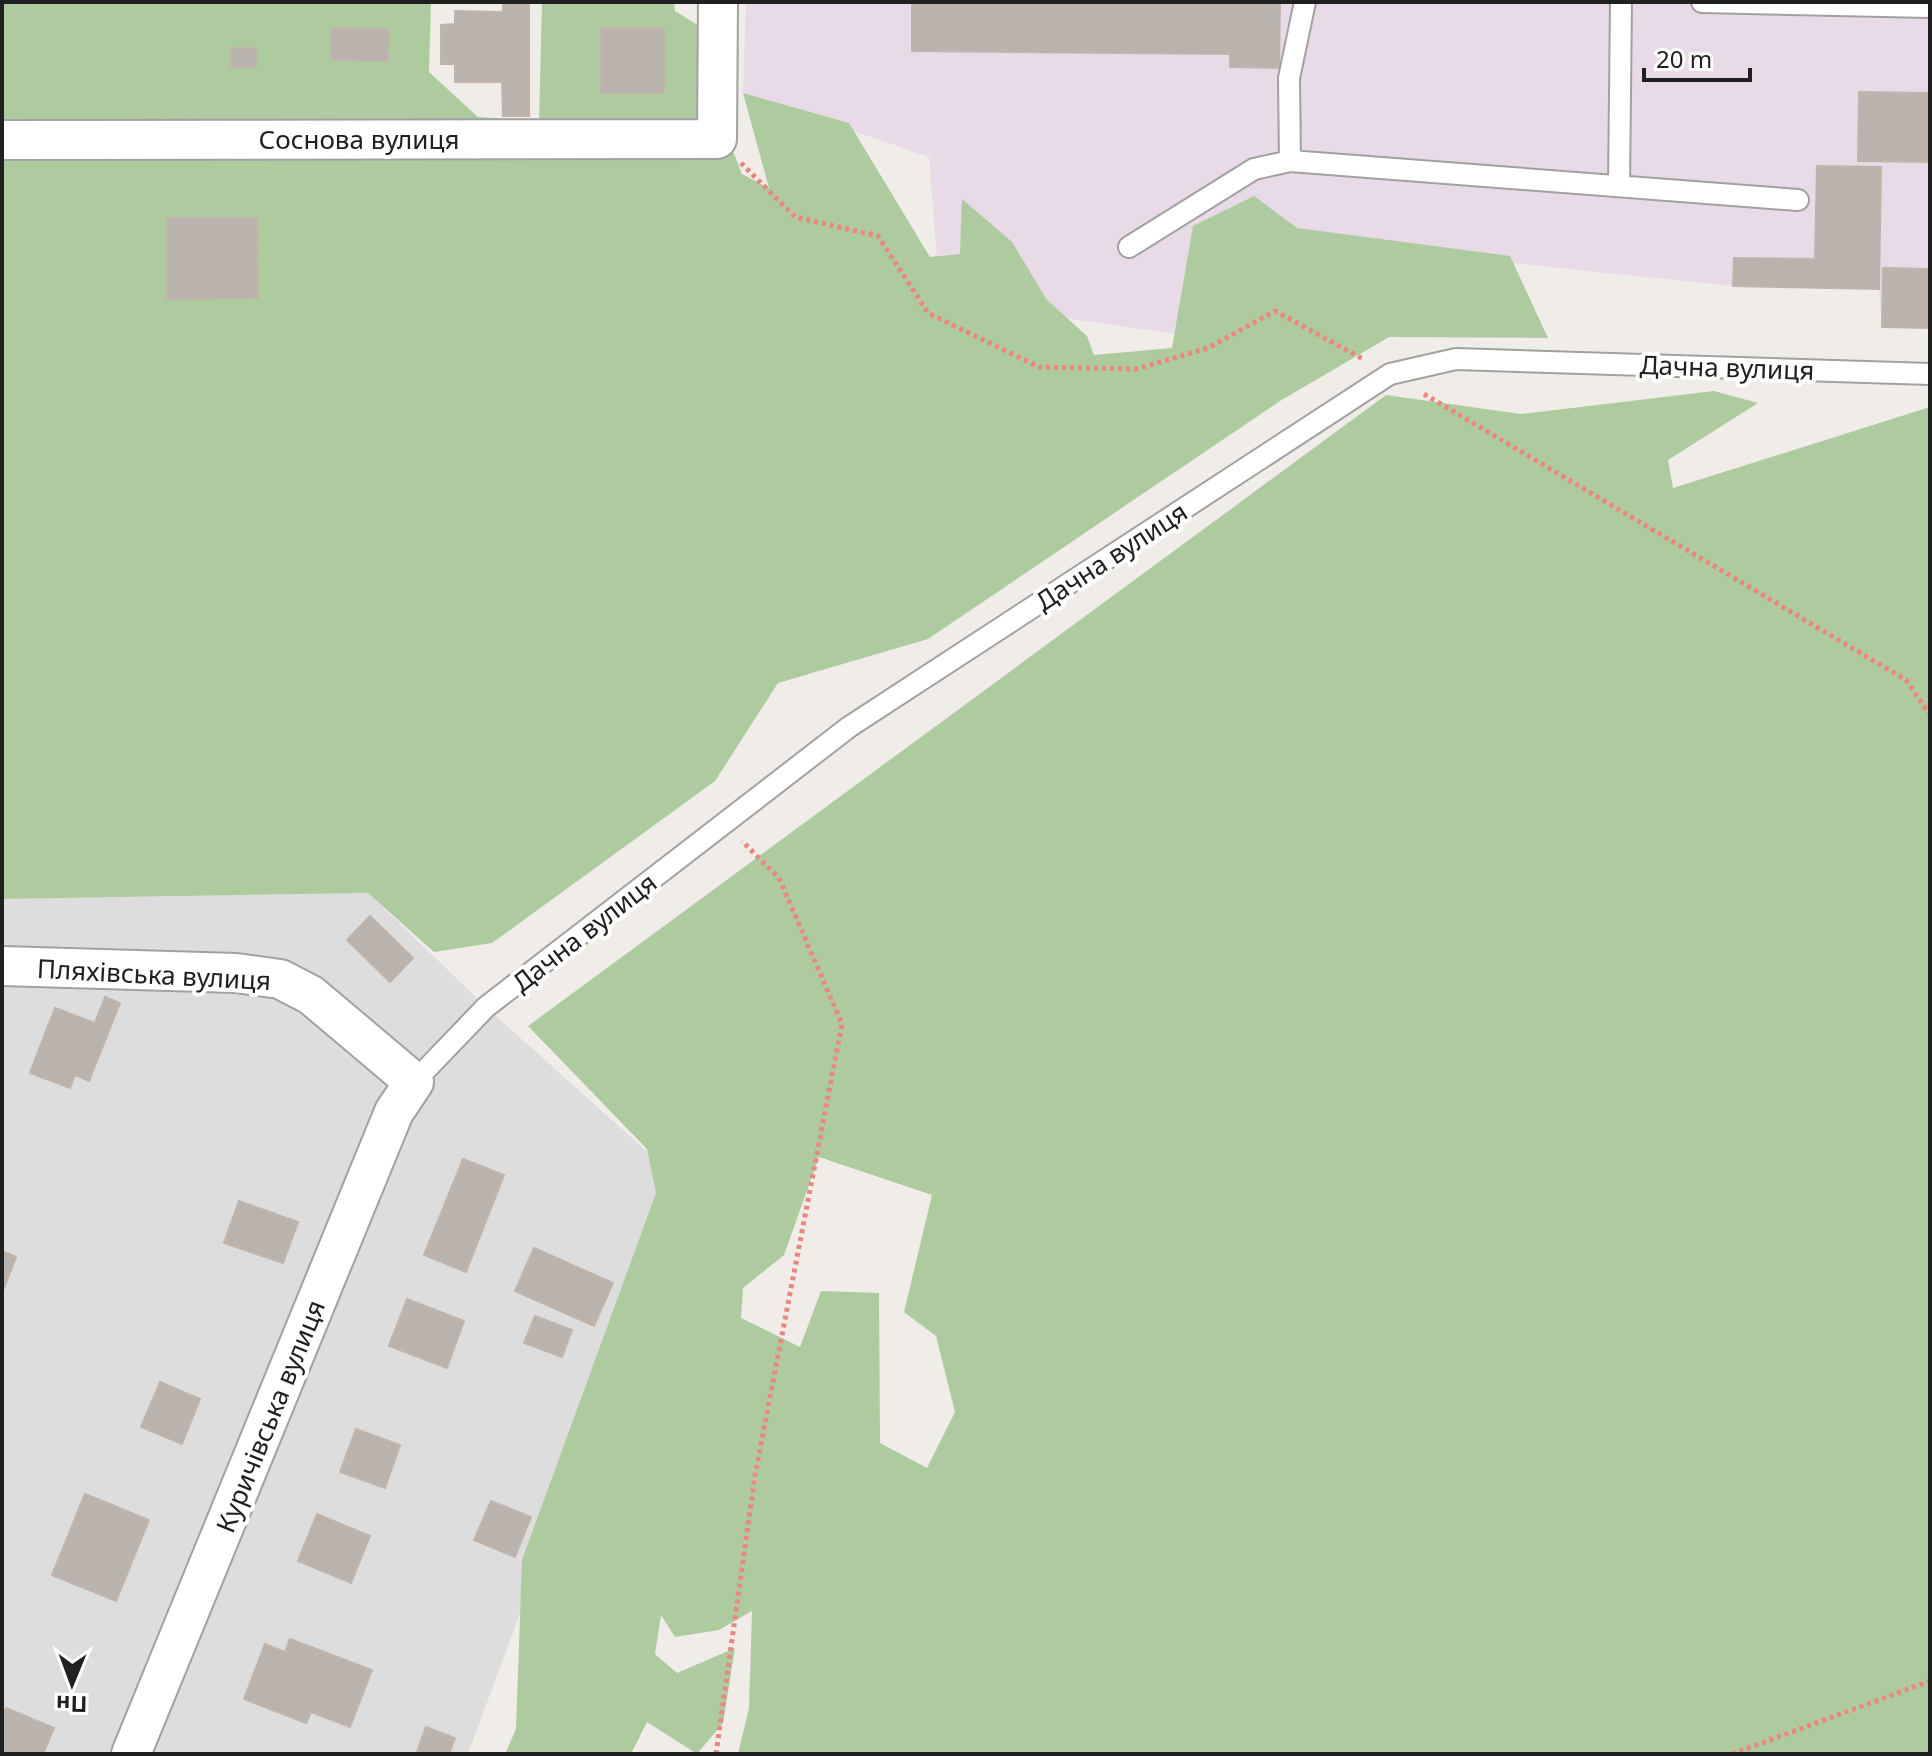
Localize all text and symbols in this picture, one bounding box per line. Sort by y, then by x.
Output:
scale bar [1644,32,1750,82]
text: 20 m [1656,42,1712,75]
street label: Соснова вулиця [259,121,459,157]
street label: Дачна вулиця [1639,346,1815,388]
street label: Дачна вулиця [1028,493,1194,619]
street label: Дачна вулиця [504,864,664,1000]
street label: Пляхівська вулиця [36,950,272,998]
street label: Куричівська вулиця [207,1294,333,1538]
north arrow [32,1644,112,1724]
text: Пн [56,1690,87,1720]

